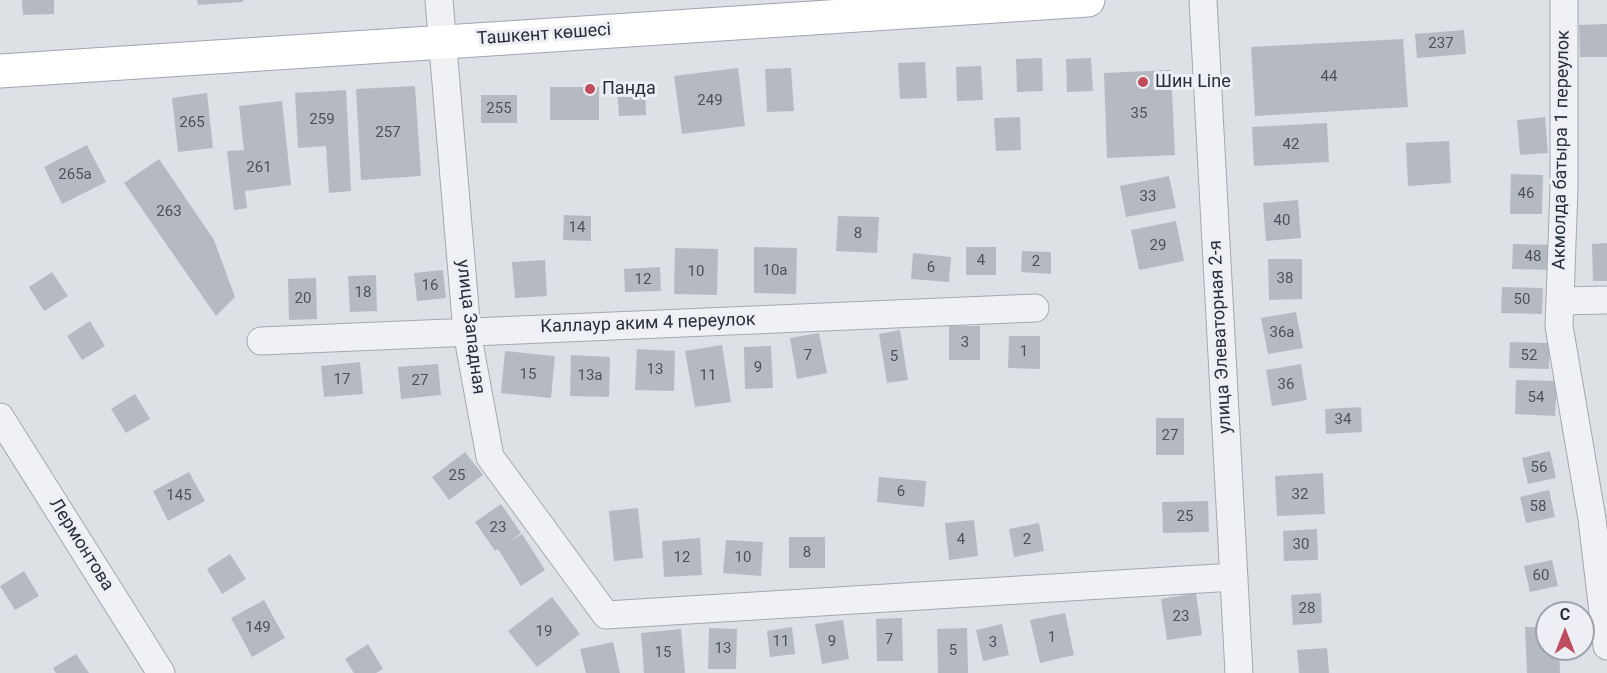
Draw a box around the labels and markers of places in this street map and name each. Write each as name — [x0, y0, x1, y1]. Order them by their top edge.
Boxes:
place label: Шин Line — [1155, 71, 1231, 93]
marker: Шин Line — [1136, 75, 1150, 89]
place label: Панда — [602, 78, 656, 100]
marker: Панда — [583, 82, 597, 96]

